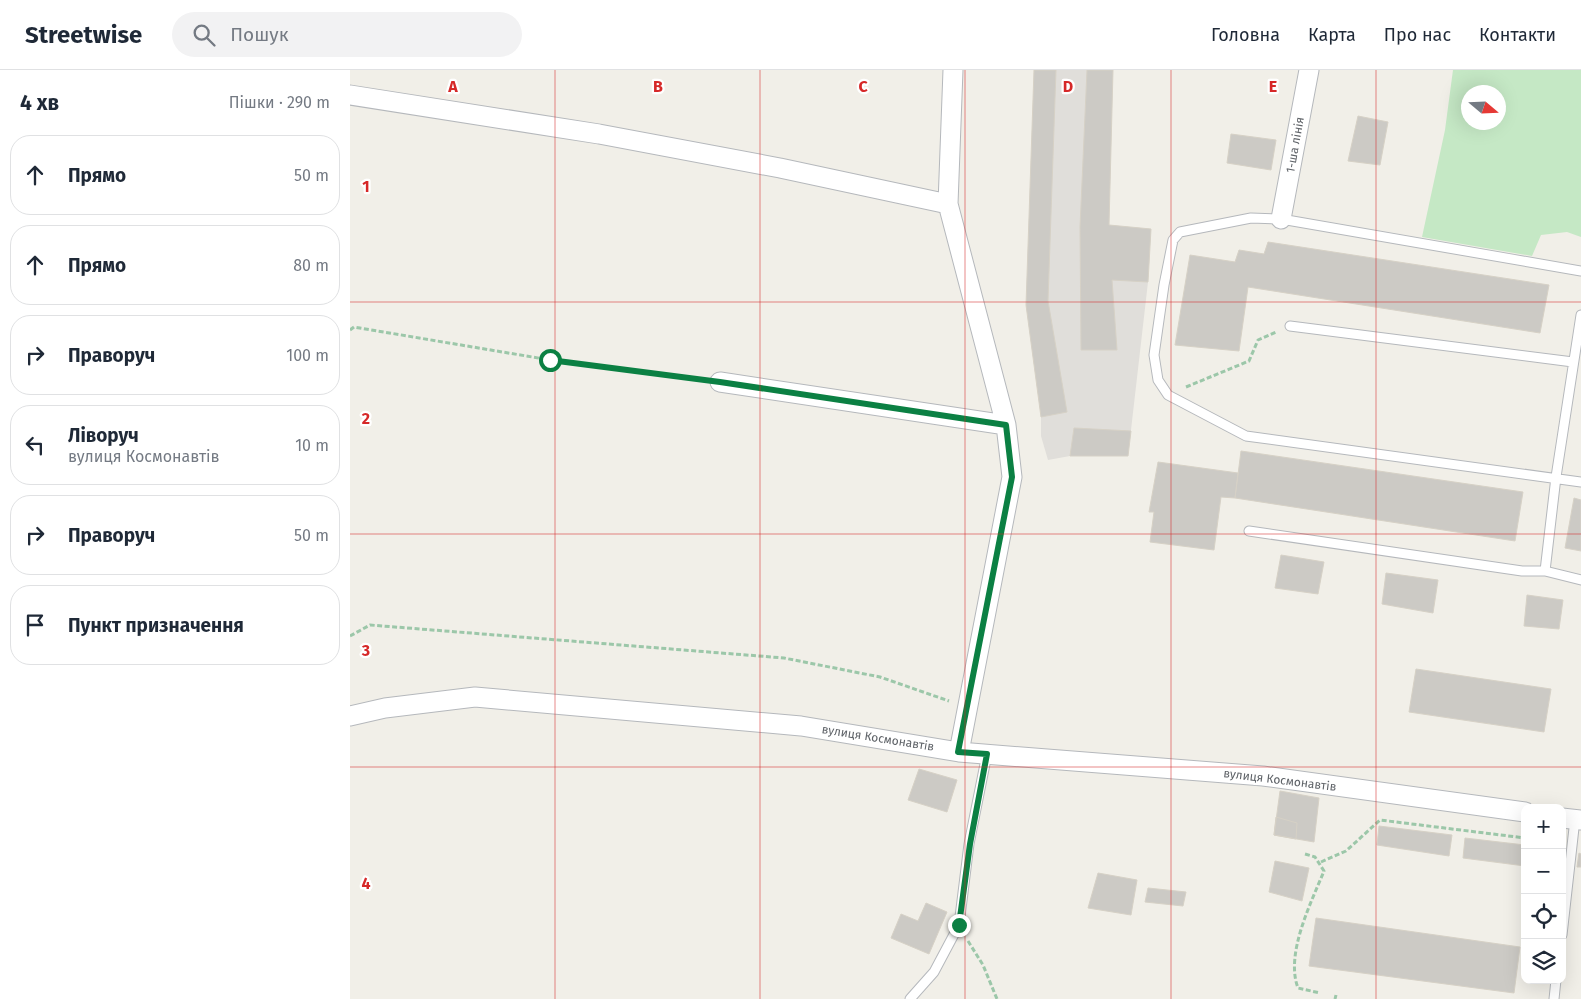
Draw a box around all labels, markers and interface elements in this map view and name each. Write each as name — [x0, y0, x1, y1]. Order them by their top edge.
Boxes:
search box — [172, 12, 522, 57]
text: Streetwise — [25, 21, 142, 49]
icon: search — [190, 21, 218, 49]
text: Пошук — [230, 23, 289, 46]
text: Головна — [1211, 24, 1280, 46]
text: Карта — [1308, 24, 1356, 46]
text: Про нас — [1384, 24, 1451, 46]
text: Контакти — [1479, 24, 1556, 46]
text: A — [447, 77, 458, 96]
text: B — [653, 77, 663, 96]
text: C — [858, 77, 868, 96]
text: D — [1063, 77, 1073, 96]
text: E — [1269, 77, 1277, 96]
north arrow — [1461, 85, 1506, 130]
text: 4 хв — [20, 90, 59, 116]
text: Пішки · 290 m — [229, 93, 330, 112]
street label: 1-ша лінія — [1283, 116, 1307, 174]
icon: ahead — [21, 161, 49, 189]
text: Прямо — [68, 164, 126, 187]
text: 50 m — [294, 166, 329, 185]
text: 1 — [362, 177, 370, 196]
icon: ahead — [21, 251, 49, 279]
text: Прямо — [68, 254, 126, 277]
text: 80 m — [293, 256, 329, 275]
icon: right — [21, 341, 49, 369]
text: Праворуч — [68, 344, 155, 367]
text: 100 m — [286, 346, 329, 365]
route start — [539, 349, 562, 372]
text: 2 — [362, 409, 370, 428]
text: Ліворуч — [68, 424, 139, 447]
icon: left — [21, 431, 49, 459]
text: 10 m — [295, 436, 329, 455]
text: вулиця Космонавтів — [68, 447, 220, 466]
icon: right — [21, 521, 49, 549]
text: Праворуч — [68, 524, 155, 547]
text: 50 m — [294, 526, 329, 545]
icon: arrive — [21, 611, 49, 639]
text: Пункт призначення — [68, 614, 244, 637]
text: 3 — [361, 641, 370, 660]
street label: вулиця Космонавтів — [821, 722, 935, 754]
street label: вулиця Космонавтів — [1223, 766, 1338, 794]
map controls — [1521, 804, 1566, 984]
button: + — [1521, 804, 1566, 849]
button: − — [1521, 849, 1566, 894]
text: 4 — [361, 874, 371, 893]
button: locate — [1521, 894, 1566, 939]
route end — [948, 914, 971, 937]
button: layers — [1521, 939, 1566, 984]

